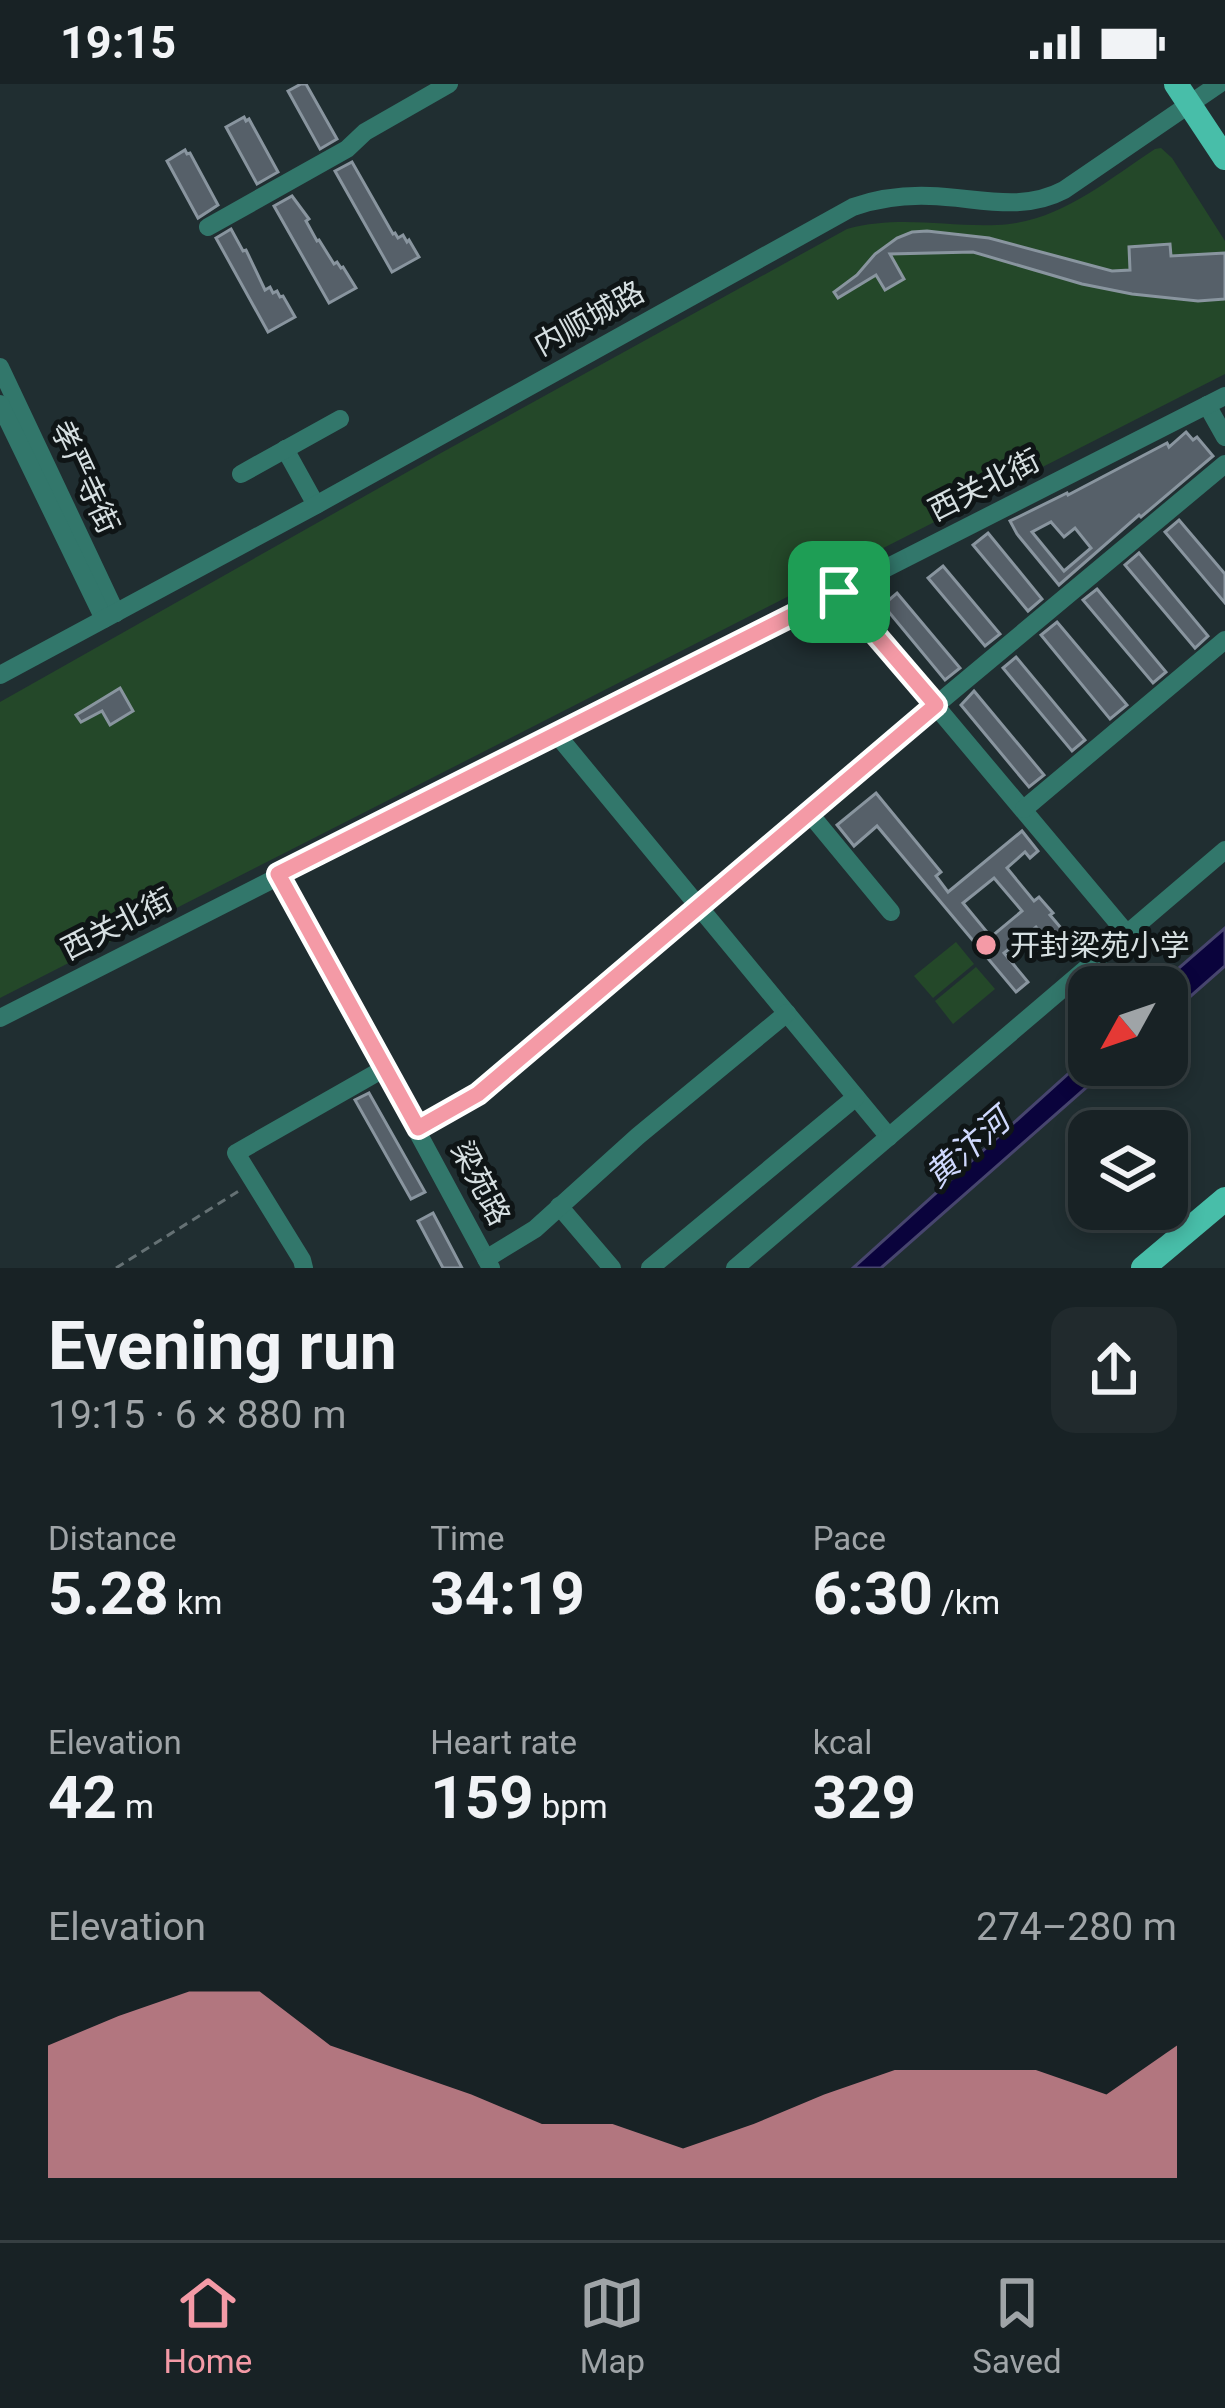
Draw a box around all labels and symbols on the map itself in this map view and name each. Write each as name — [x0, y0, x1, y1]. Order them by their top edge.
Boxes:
street label: 内顺城路 — [528, 274, 650, 362]
street label: 孝严寺街 — [44, 415, 126, 539]
street label: 西关北街 — [923, 442, 1045, 528]
pin — [788, 541, 890, 643]
street label: 西关北街 — [56, 881, 178, 967]
place label: 开封梁苑小学 — [1010, 928, 1190, 963]
marker: 开封梁苑小学 — [973, 932, 999, 958]
north arrow — [1068, 966, 1188, 1086]
water label: 黄汴河 — [917, 1097, 1022, 1195]
street label: 梁苑路 — [444, 1135, 518, 1231]

